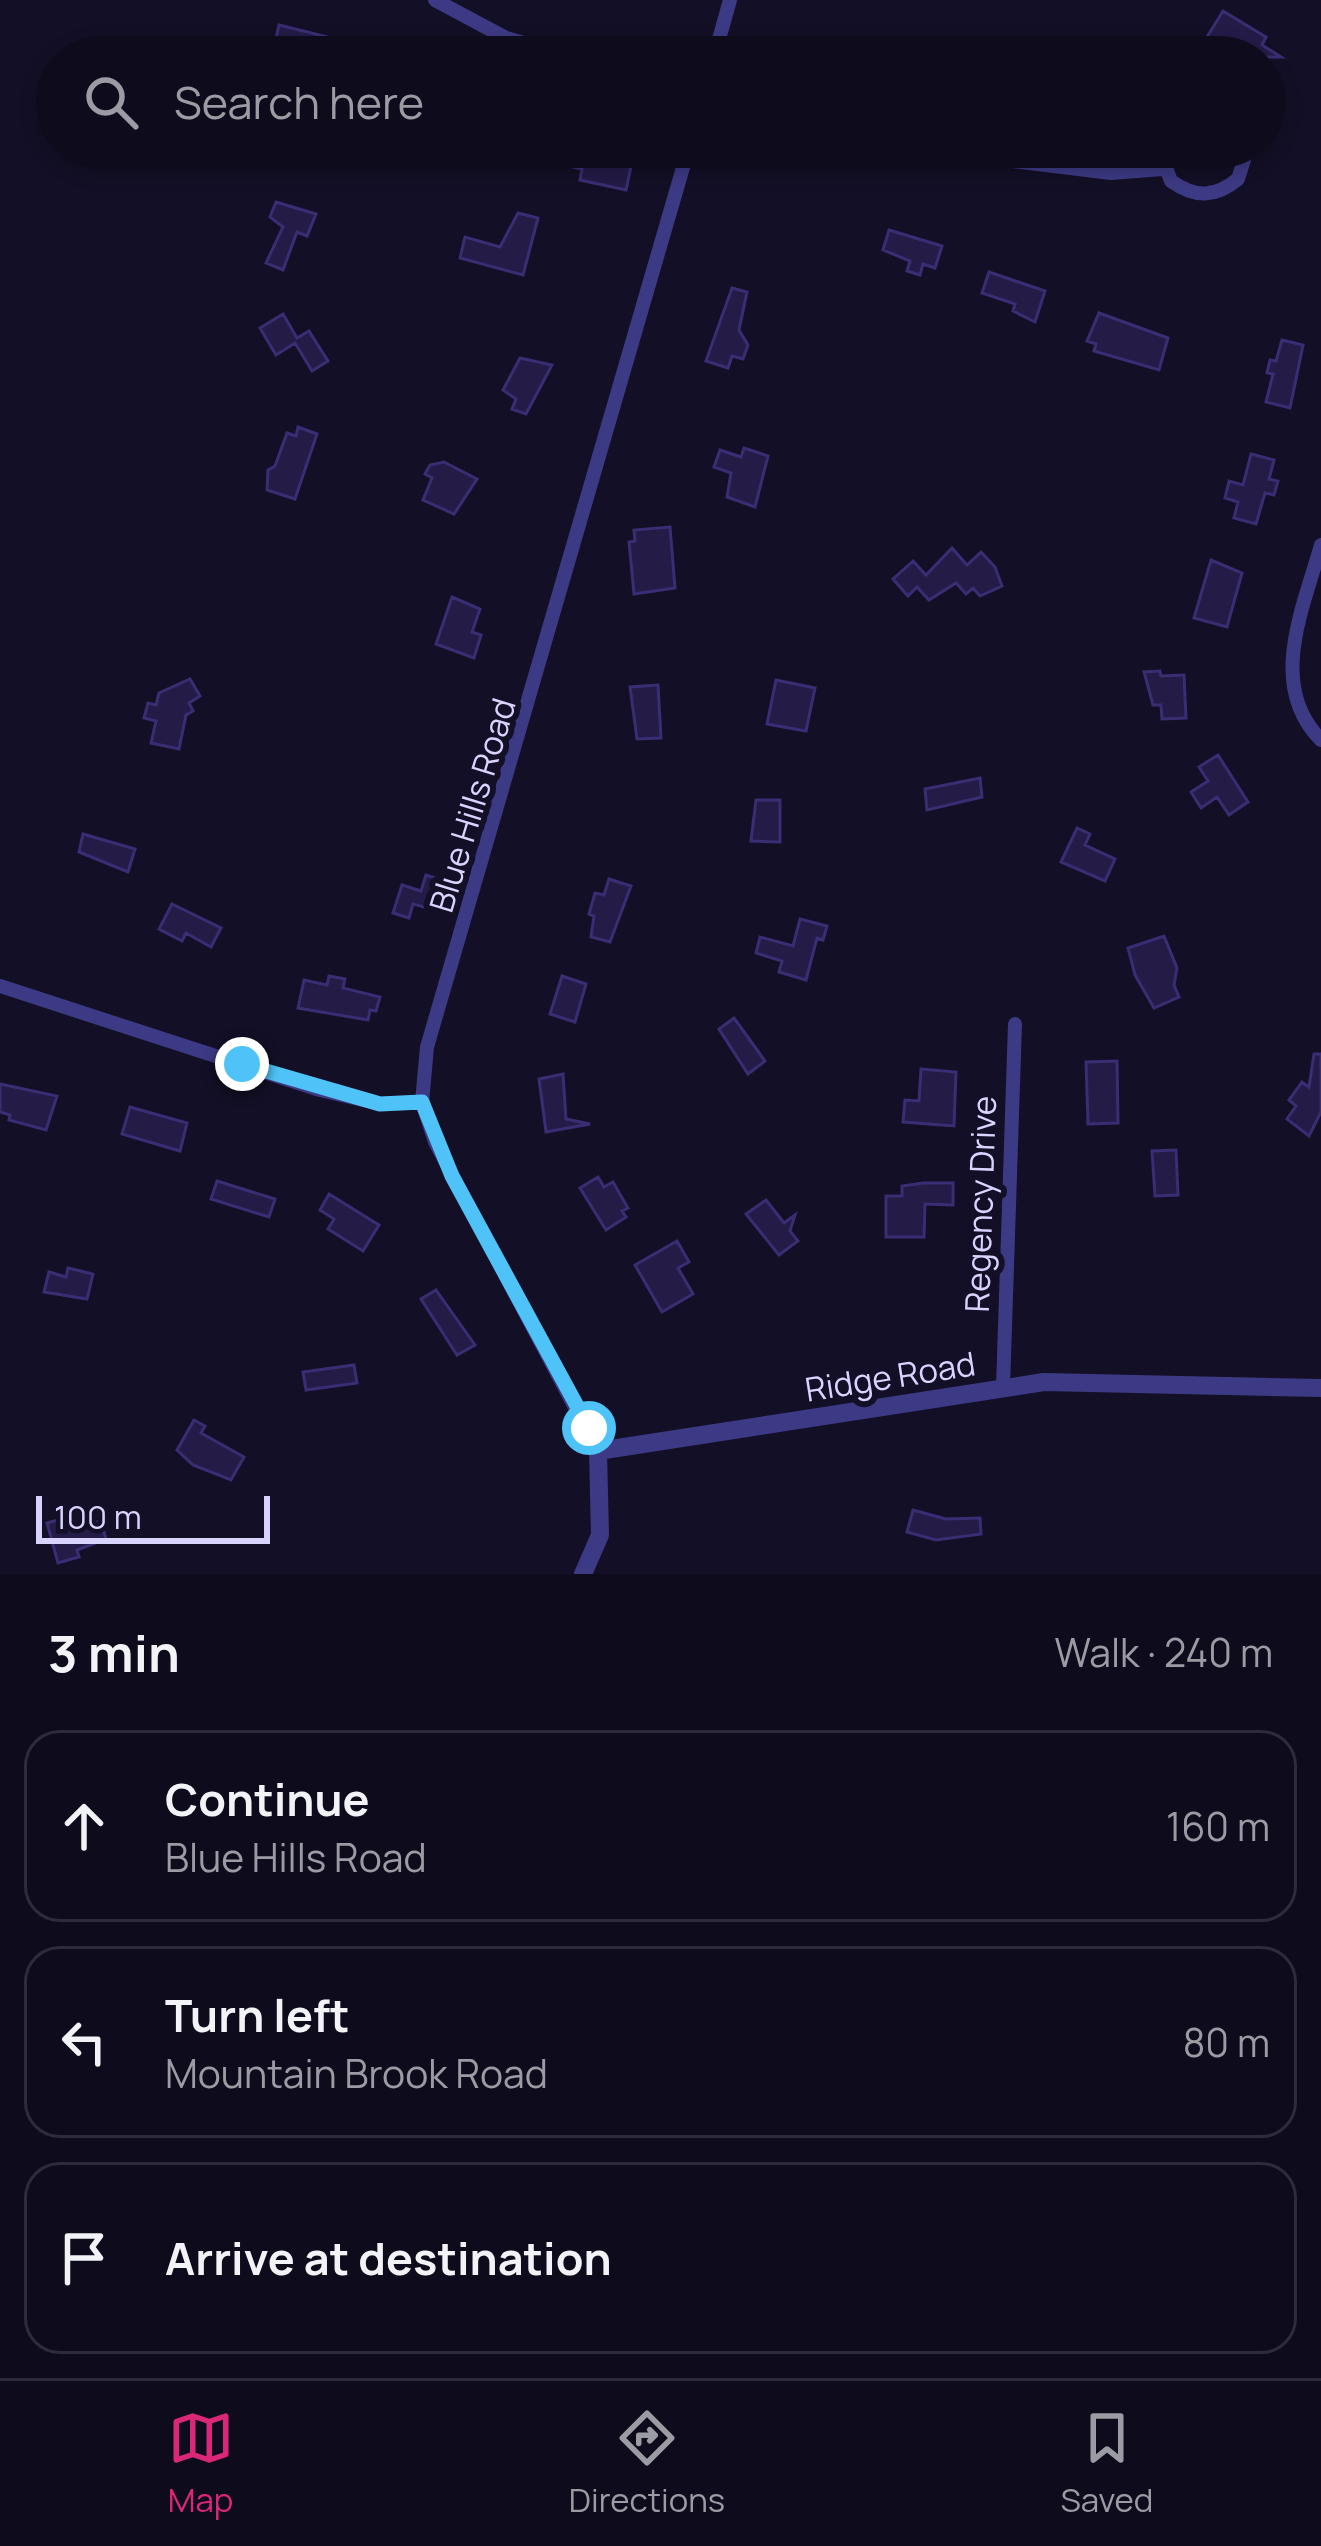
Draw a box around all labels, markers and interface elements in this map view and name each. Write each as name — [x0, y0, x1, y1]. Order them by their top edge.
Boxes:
search box — [36, 36, 1285, 168]
icon: search — [78, 69, 144, 135]
text: Search here — [174, 71, 424, 133]
street label: Blue Hills Road — [418, 693, 526, 917]
route end — [215, 1037, 269, 1091]
street label: Regency Drive — [954, 1095, 1006, 1313]
street label: Ridge Road — [802, 1340, 978, 1412]
route start — [562, 1401, 616, 1455]
scale bar — [36, 1490, 270, 1543]
text: 100 m — [54, 1494, 142, 1539]
text: 3 min — [48, 1618, 180, 1687]
text: Walk · 240 m — [1055, 1625, 1273, 1679]
text: Continue — [165, 1768, 370, 1830]
icon: ahead — [51, 1793, 117, 1859]
text: 160 m — [1166, 1799, 1270, 1853]
text: Blue Hills Road — [165, 1830, 427, 1884]
text: Turn left — [165, 1984, 350, 2046]
icon: left — [51, 2009, 117, 2075]
text: 80 m — [1183, 2015, 1270, 2069]
text: Mountain Brook Road — [165, 2046, 548, 2100]
icon: arrive — [51, 2225, 117, 2291]
text: Arrive at destination — [165, 2227, 612, 2289]
tab: Map — [168, 2405, 234, 2522]
tab: Directions — [569, 2405, 725, 2522]
tab: Saved — [1060, 2405, 1153, 2522]

